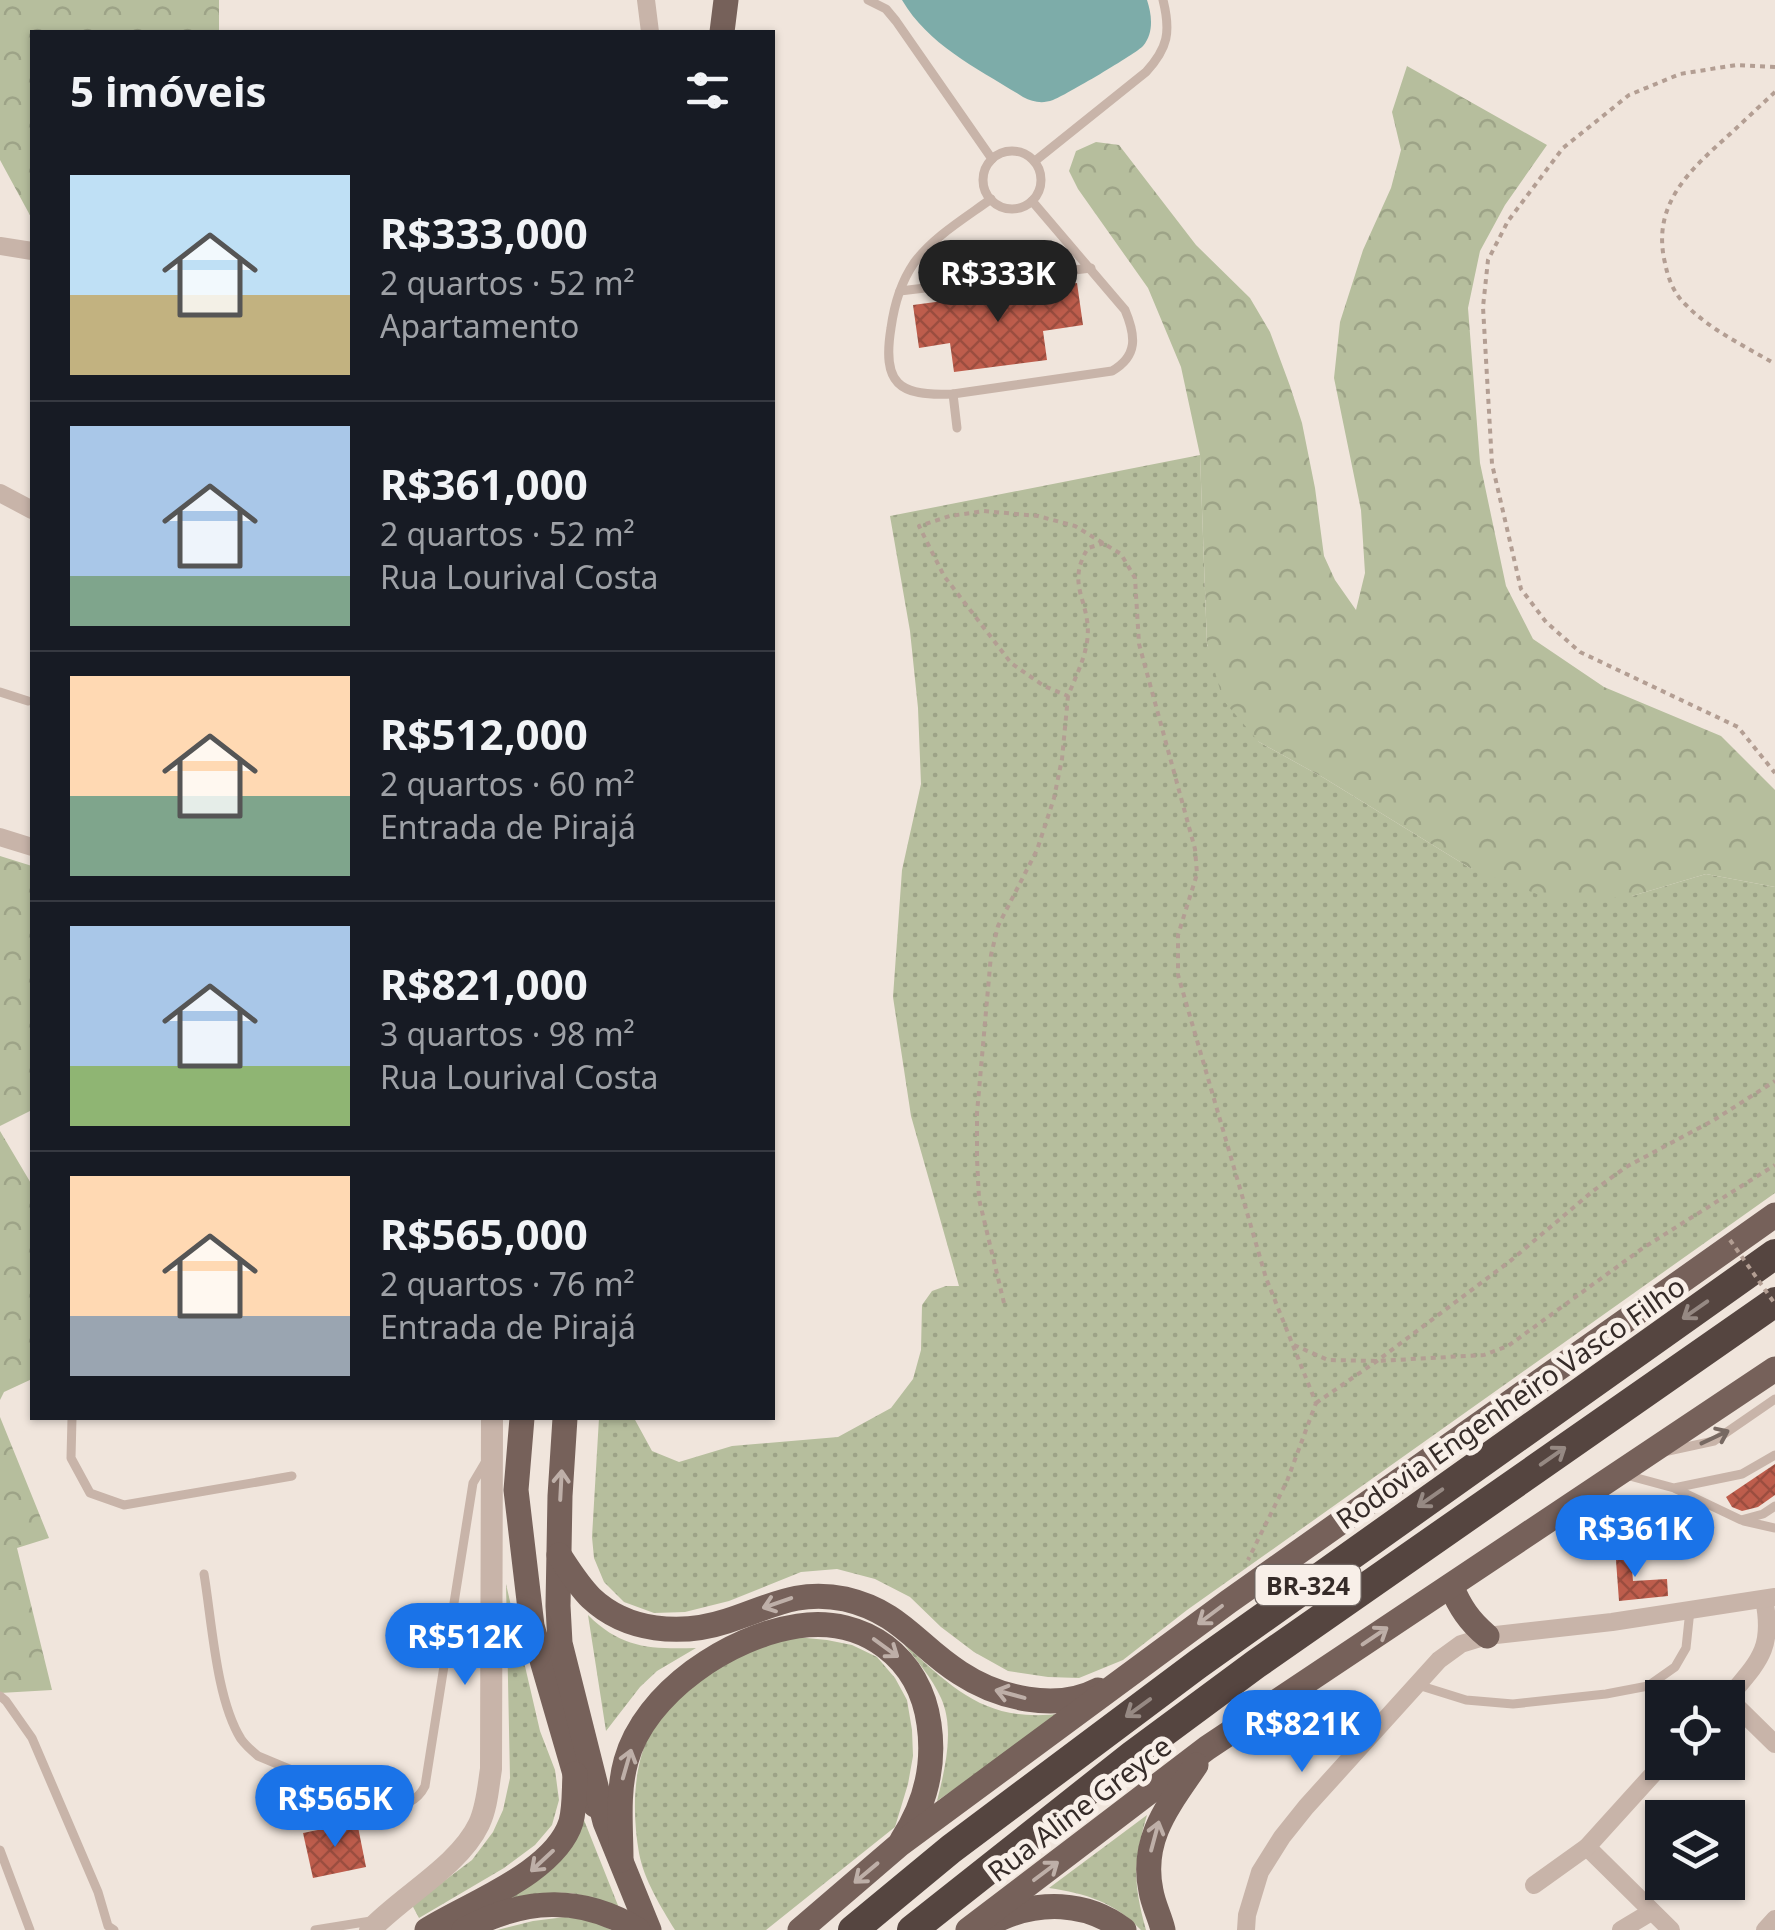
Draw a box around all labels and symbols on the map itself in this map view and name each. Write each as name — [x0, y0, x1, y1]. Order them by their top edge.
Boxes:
pin: R$333K — [917, 240, 1079, 325]
street label: Rodovia Engenheiro Vasco Filho — [1328, 1267, 1692, 1537]
one-way arrow — [1682, 1299, 1709, 1320]
one-way arrow — [1699, 1427, 1729, 1445]
one-way arrow — [1539, 1446, 1566, 1467]
one-way arrow — [552, 1470, 571, 1502]
one-way arrow — [1417, 1487, 1444, 1508]
pin: R$361K — [1554, 1495, 1716, 1580]
road number: BR-324 — [1256, 1565, 1360, 1605]
one-way arrow — [762, 1595, 793, 1613]
pin: R$512K — [384, 1603, 546, 1688]
one-way arrow — [1197, 1605, 1224, 1626]
one-way arrow — [1361, 1626, 1389, 1647]
one-way arrow — [872, 1637, 899, 1658]
one-way arrow — [995, 1683, 1026, 1702]
pin: R$821K — [1221, 1690, 1383, 1775]
one-way arrow — [1125, 1698, 1152, 1719]
street label: Rua Aline Greyce — [979, 1726, 1179, 1890]
one-way arrow — [619, 1748, 637, 1780]
pin: R$565K — [254, 1765, 416, 1850]
one-way arrow — [1147, 1820, 1166, 1852]
one-way arrow — [530, 1849, 554, 1873]
one-way arrow — [1032, 1861, 1059, 1882]
one-way arrow — [854, 1862, 879, 1885]

